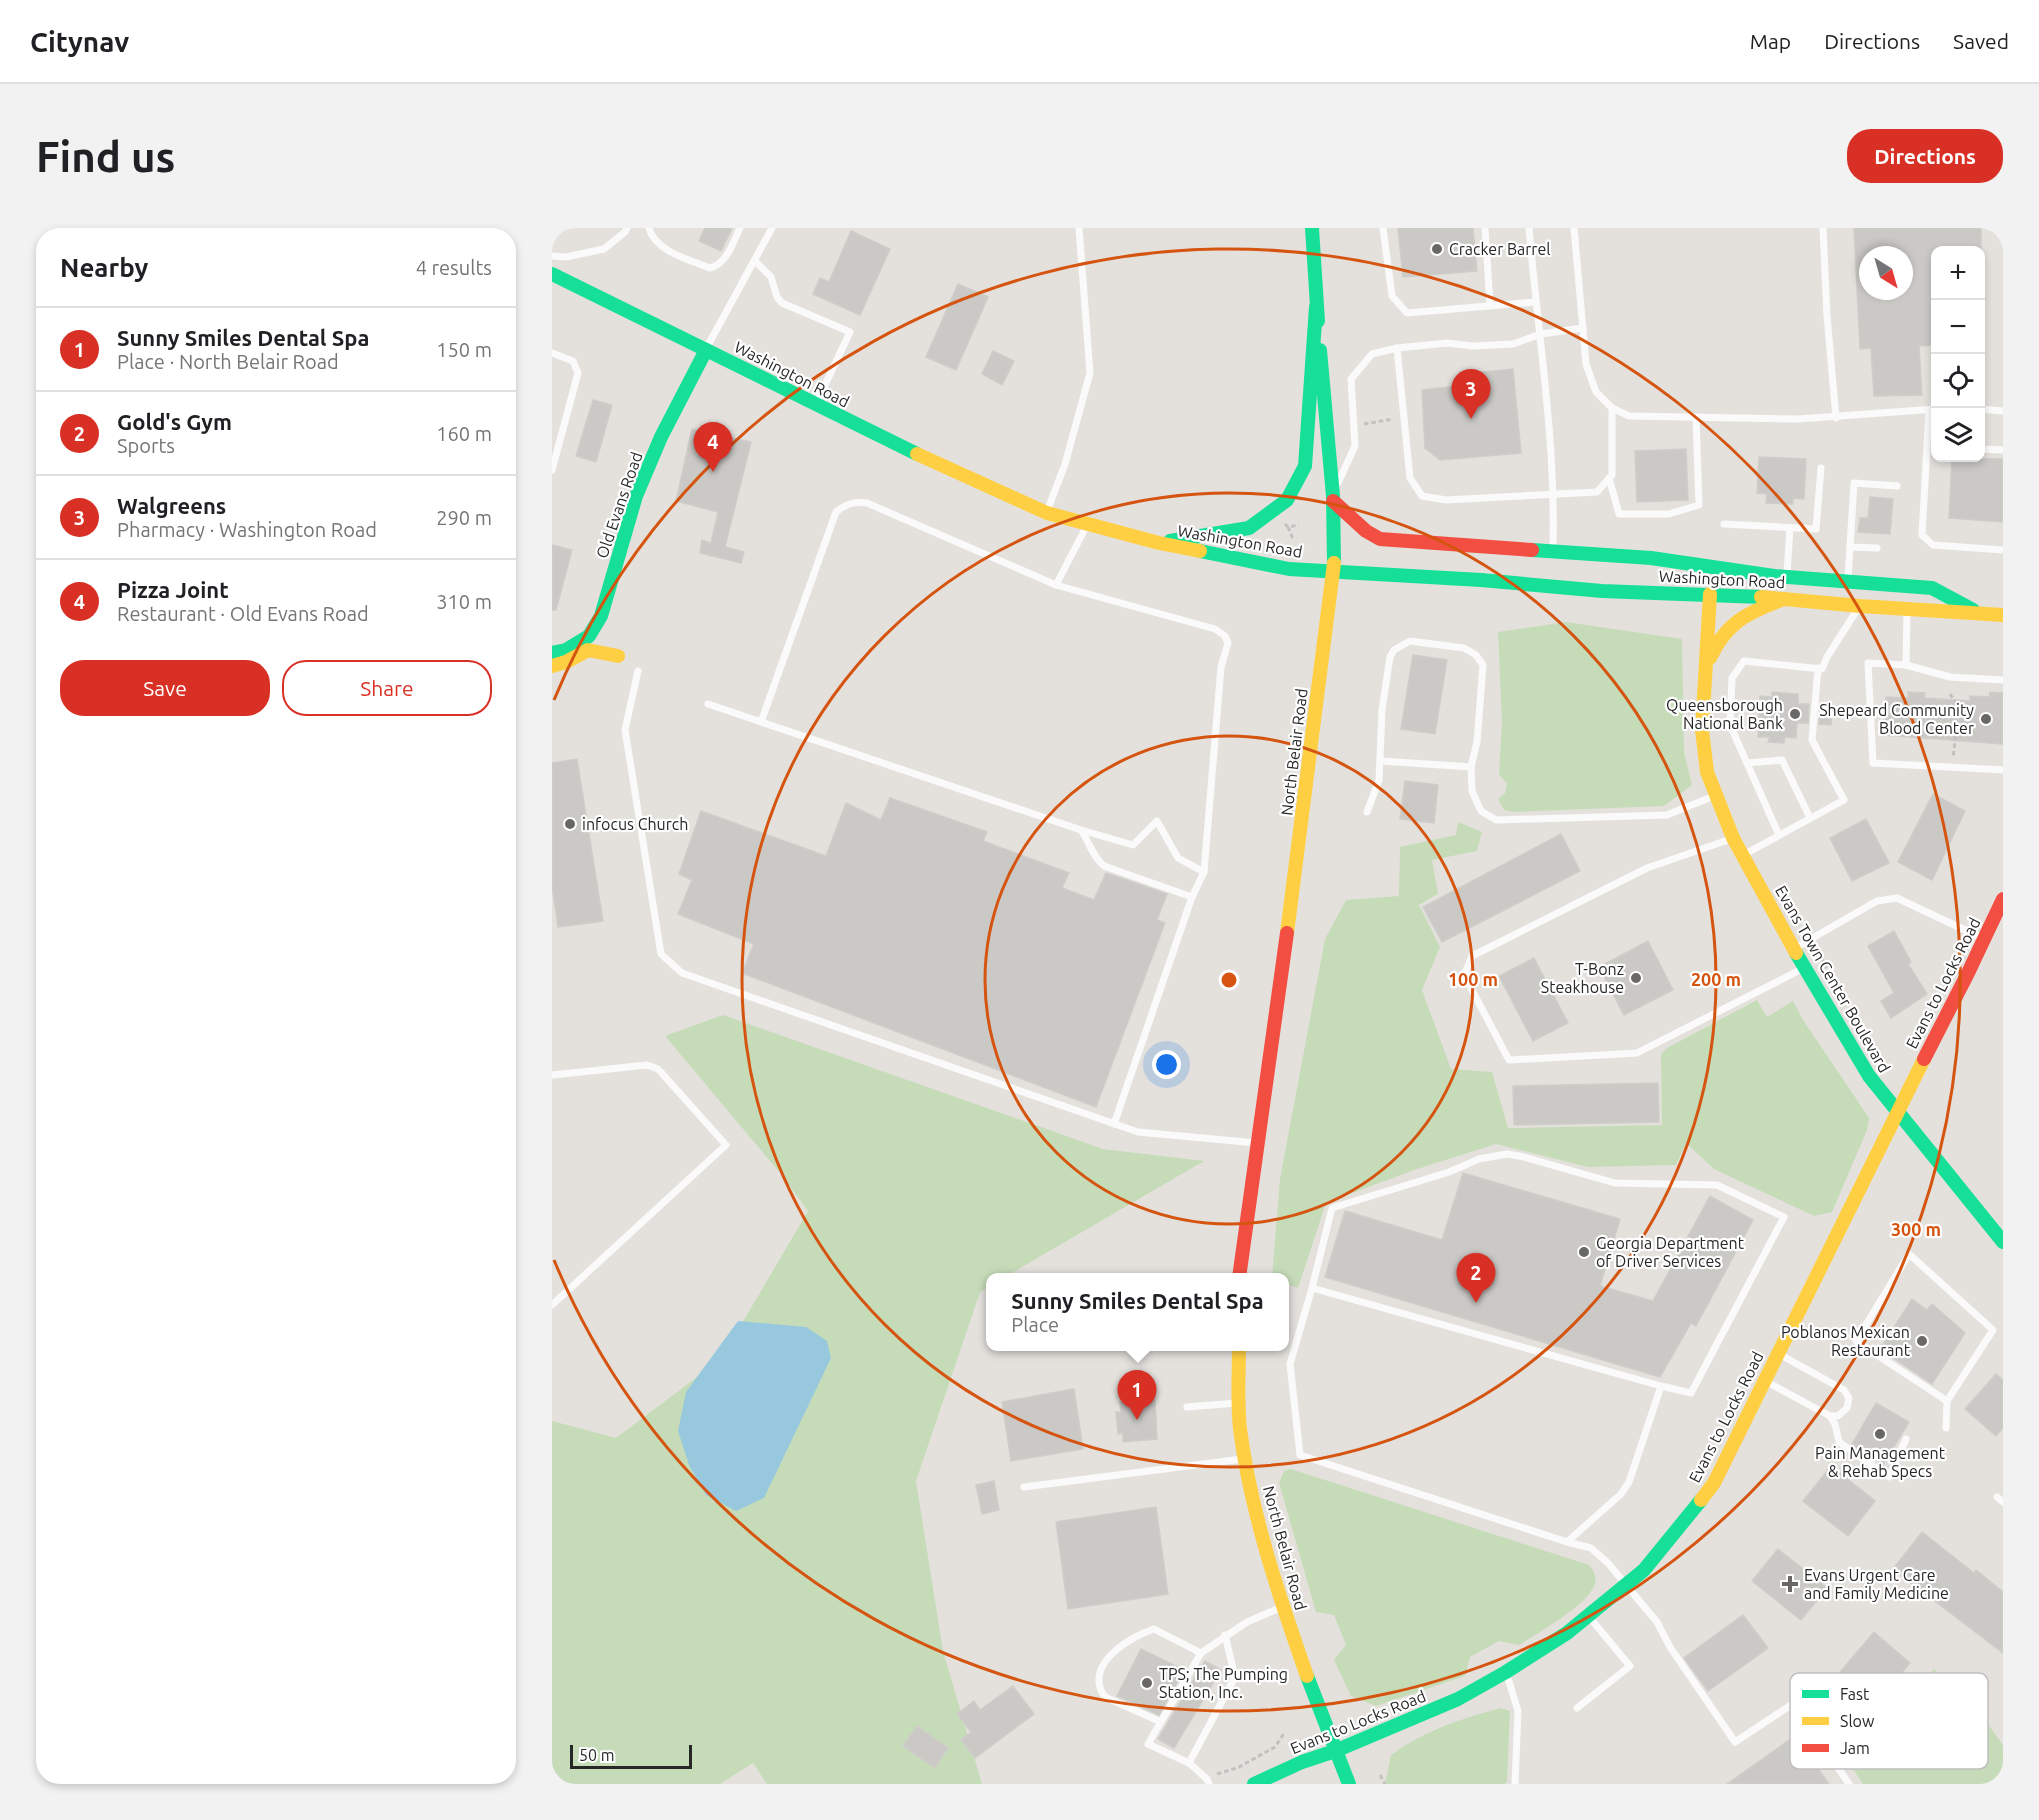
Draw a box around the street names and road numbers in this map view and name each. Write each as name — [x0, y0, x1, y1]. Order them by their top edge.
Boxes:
street label: Washington Road — [732, 337, 852, 411]
street label: Old Evans Road — [592, 450, 646, 560]
street label: Washington Road — [1176, 521, 1304, 561]
street label: Washington Road — [1658, 567, 1786, 591]
street label: North Belair Road — [1277, 687, 1311, 817]
street label: Evans Town Center Boulevard — [1772, 882, 1894, 1076]
street label: Evans to Locks Road — [1902, 915, 1984, 1051]
street label: Evans to Locks Road — [1685, 1349, 1767, 1485]
street label: North Belair Road — [1260, 1484, 1310, 1612]
street label: Evans to Locks Road — [1288, 1687, 1428, 1757]

